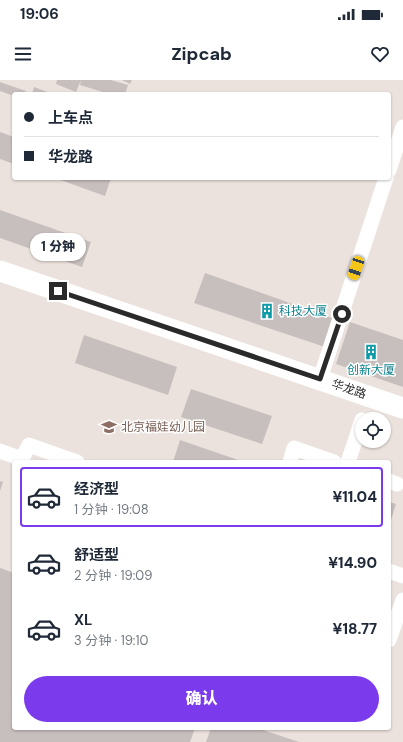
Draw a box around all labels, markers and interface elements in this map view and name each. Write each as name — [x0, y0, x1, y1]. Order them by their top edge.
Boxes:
text: 19:06 — [20, 4, 59, 24]
text: Zipcab — [171, 42, 232, 66]
icon: menu — [12, 43, 34, 65]
icon: heart — [369, 43, 391, 65]
text: 上车点 — [48, 108, 93, 128]
text: 华龙路 — [48, 147, 93, 167]
callout: 1 分钟 — [30, 233, 86, 261]
text: 1 分钟 — [41, 238, 75, 255]
car — [347, 255, 365, 281]
route end — [49, 282, 67, 300]
building icon: 科技大厦 — [258, 302, 276, 320]
place label: 科技大厦 — [279, 303, 327, 319]
route start — [333, 305, 351, 323]
building icon: 创新大厦 — [362, 343, 380, 361]
place label: 创新大厦 — [347, 362, 395, 378]
street label: 华龙路 — [329, 376, 369, 402]
map controls — [355, 412, 391, 448]
button: locate — [355, 412, 391, 448]
school or university icon: 北京福娃幼儿园 — [100, 418, 118, 436]
place label: 北京福娃幼儿园 — [121, 419, 205, 435]
icon: car — [26, 479, 62, 515]
text: 经济型 — [74, 479, 119, 499]
text: ¥11.04 — [332, 487, 377, 507]
text: 1 分钟 · 19:08 — [74, 501, 149, 518]
icon: car — [26, 545, 62, 581]
text: 舒适型 — [74, 545, 119, 565]
text: ¥14.90 — [328, 553, 377, 573]
text: 2 分钟 · 19:09 — [74, 567, 152, 584]
text: XL — [74, 610, 92, 630]
icon: car — [26, 611, 62, 647]
text: ¥18.77 — [333, 619, 377, 639]
text: 3 分钟 · 19:10 — [74, 632, 148, 649]
button: 确认 — [24, 676, 379, 722]

